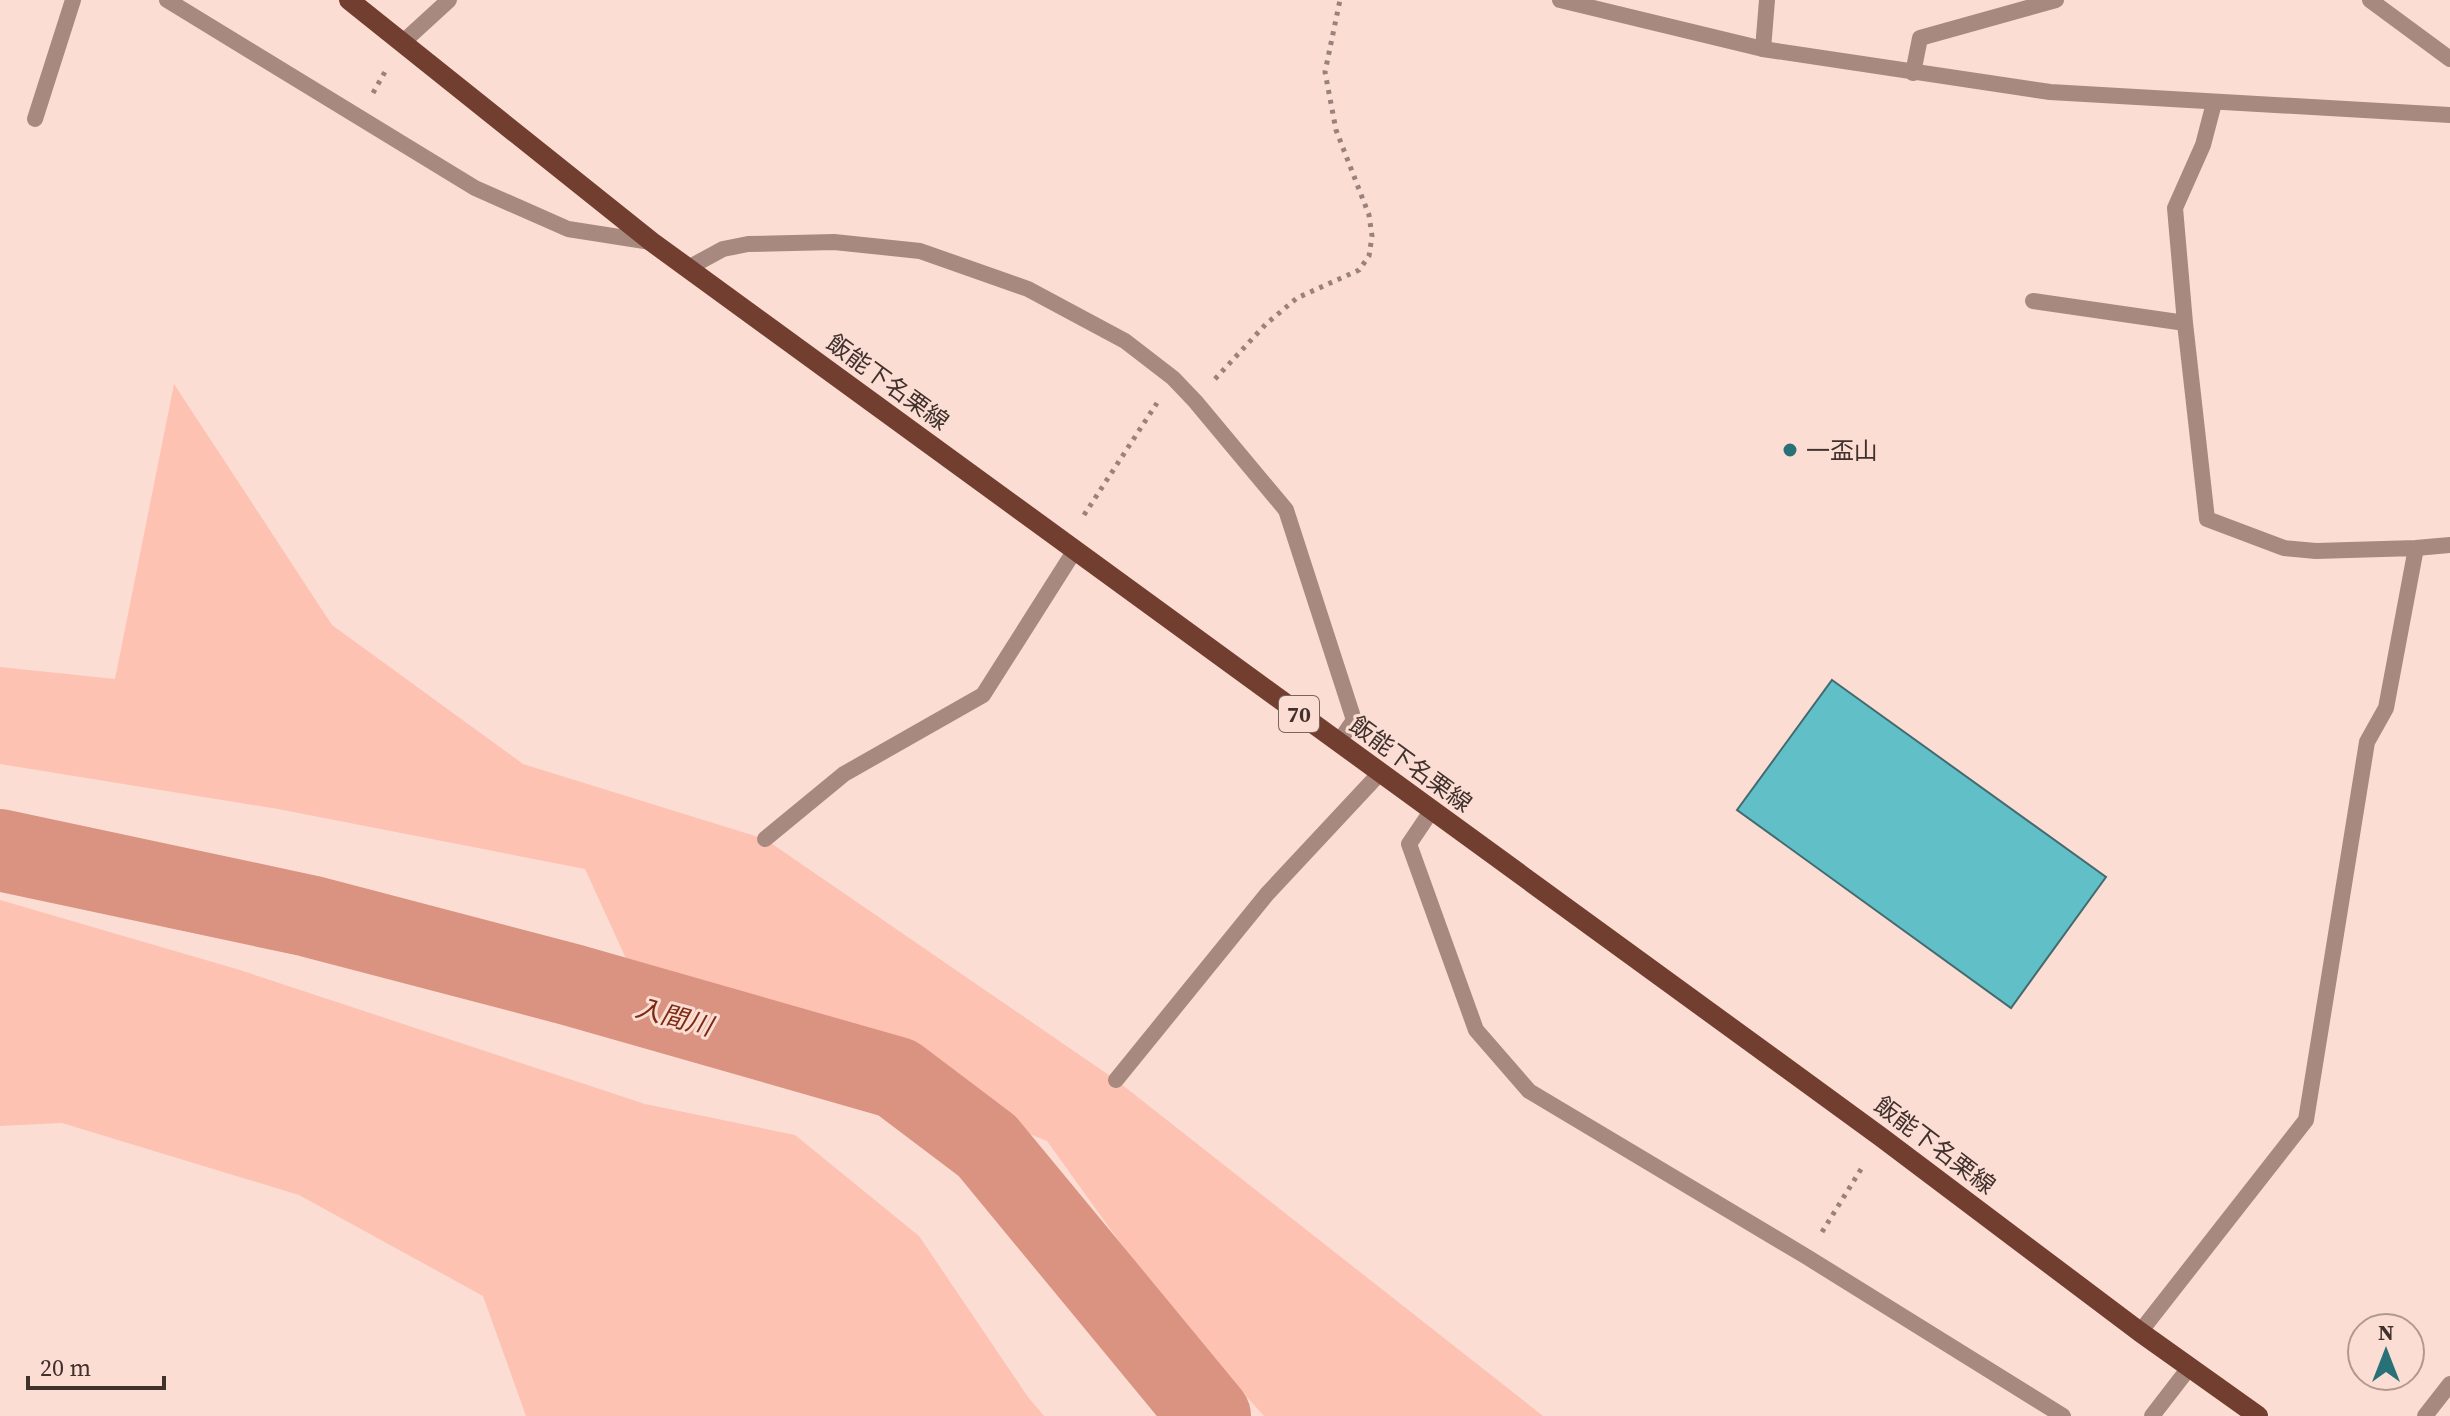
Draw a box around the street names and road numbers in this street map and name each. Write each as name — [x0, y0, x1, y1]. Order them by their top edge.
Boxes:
street label: 飯能下名栗線 — [820, 326, 956, 438]
road number: 70 — [1279, 696, 1319, 732]
street label: 飯能下名栗線 — [1343, 708, 1479, 820]
street label: 飯能下名栗線 — [1868, 1088, 2002, 1202]

